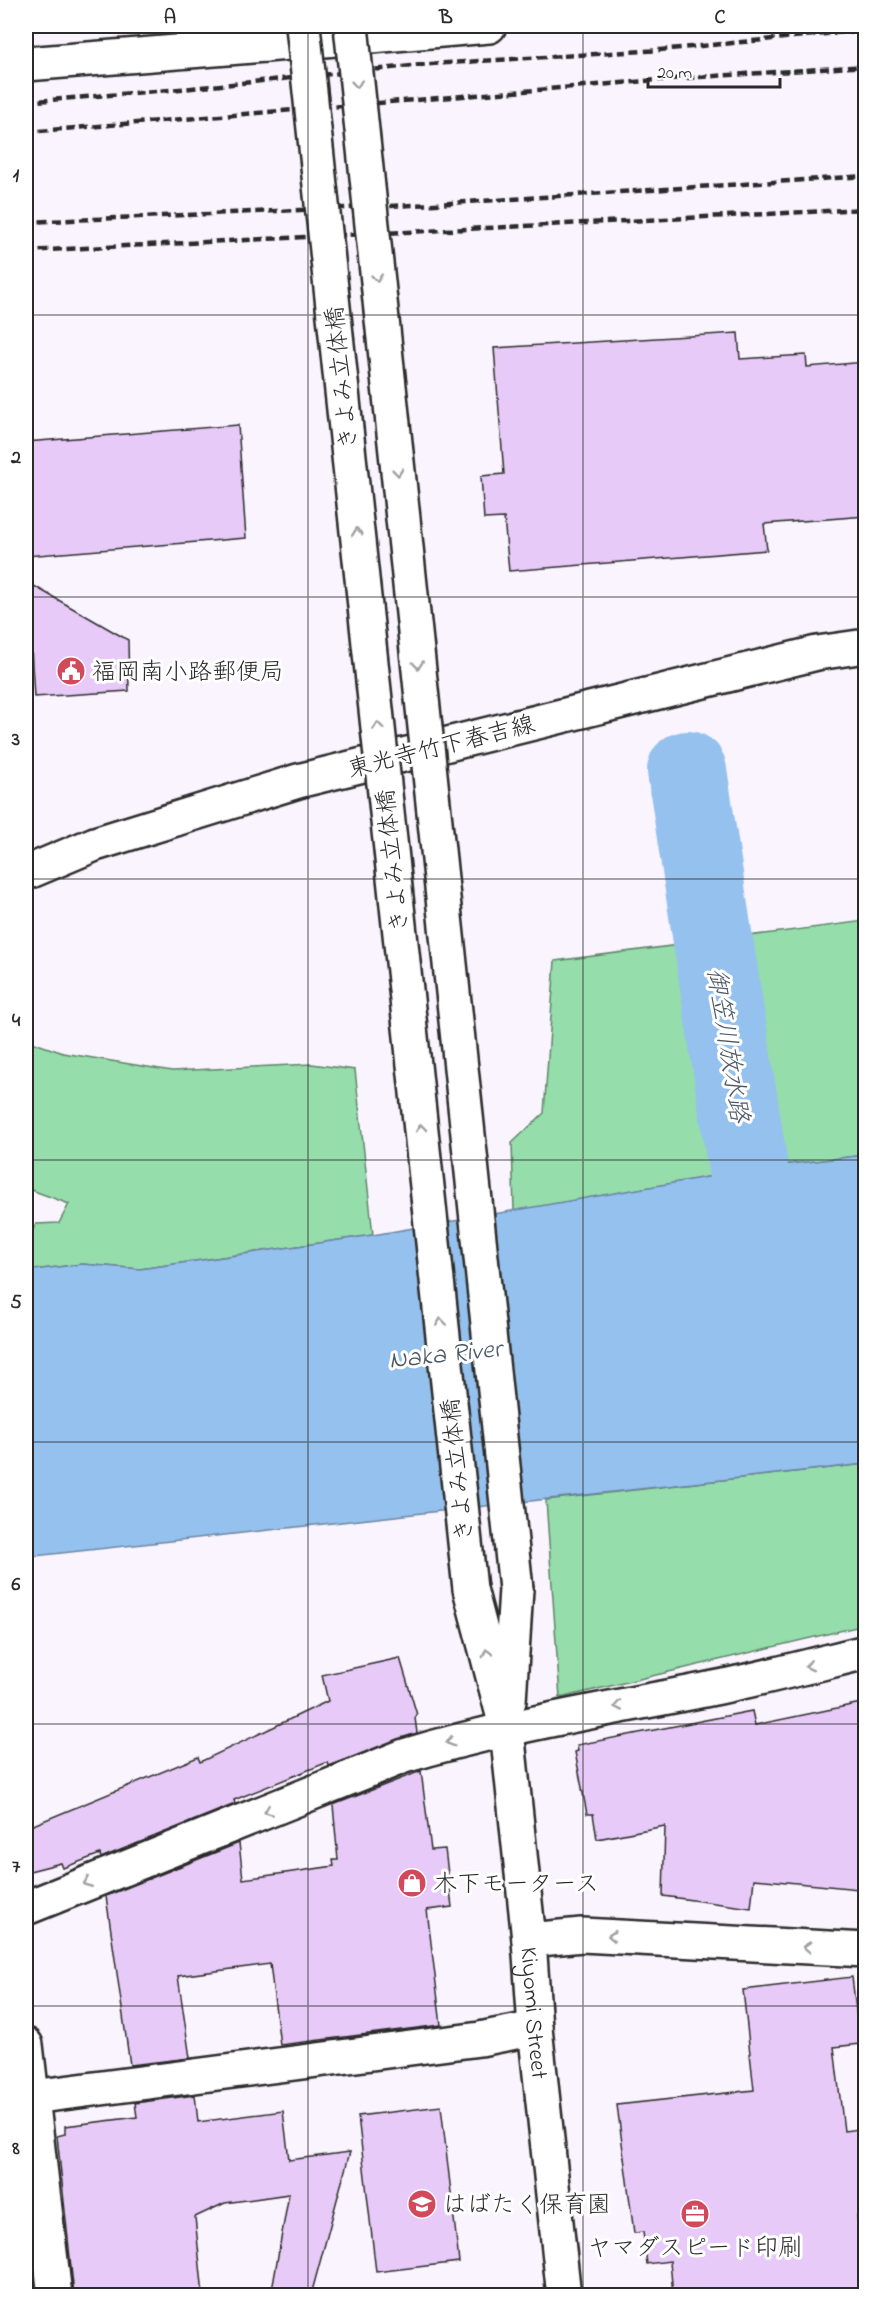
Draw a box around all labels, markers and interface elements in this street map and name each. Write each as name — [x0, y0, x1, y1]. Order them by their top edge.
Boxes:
text: A — [164, 4, 176, 33]
text: B — [438, 4, 453, 33]
text: C — [715, 4, 726, 33]
scale bar — [648, 51, 780, 89]
text: 20 m — [657, 61, 692, 87]
one-way arrow — [350, 79, 363, 88]
text: 1 — [13, 162, 20, 191]
one-way arrow — [370, 273, 383, 282]
street label: きよみ立体橋 — [319, 304, 368, 451]
text: 2 — [10, 444, 21, 473]
one-way arrow — [391, 467, 404, 476]
one-way arrow — [351, 527, 364, 536]
public building icon: 福岡南小路郵便局 — [55, 655, 87, 687]
place label: 福岡南小路郵便局 — [92, 656, 284, 691]
one-way arrow — [411, 661, 424, 670]
street label: 東光寺竹下春吉線 — [344, 708, 539, 789]
one-way arrow — [372, 721, 385, 730]
text: 3 — [11, 726, 20, 755]
street label: きよみ立体橋 — [370, 787, 419, 934]
water label: 御笠川放水路 — [695, 965, 757, 1127]
text: 4 — [12, 1007, 21, 1036]
one-way arrow — [415, 1124, 427, 1133]
text: 5 — [10, 1289, 22, 1318]
one-way arrow — [435, 1318, 448, 1327]
water label: Naka River — [387, 1331, 506, 1381]
street label: きよみ立体橋 — [435, 1396, 484, 1543]
text: 6 — [12, 1571, 21, 1600]
one-way arrow — [482, 1648, 494, 1659]
one-way arrow — [804, 1658, 814, 1671]
one-way arrow — [613, 1699, 623, 1712]
one-way arrow — [445, 1735, 456, 1747]
one-way arrow — [263, 1804, 274, 1816]
text: 7 — [12, 1853, 21, 1882]
shop icon: 木下モータース — [396, 1867, 428, 1899]
place label: 木下モータース — [433, 1868, 599, 1903]
one-way arrow — [82, 1876, 93, 1889]
one-way arrow — [608, 1930, 617, 1943]
one-way arrow — [803, 1940, 812, 1953]
street label: Kiyomi Street — [510, 1946, 555, 2081]
text: 8 — [11, 2135, 20, 2164]
school or university icon: はばたく保育園 — [406, 2188, 438, 2220]
place label: はばたく保育園 — [443, 2189, 611, 2224]
office icon: ヤマダスピード印刷 — [679, 2198, 711, 2230]
place label: ヤマダスピード印刷 — [588, 2232, 802, 2267]

